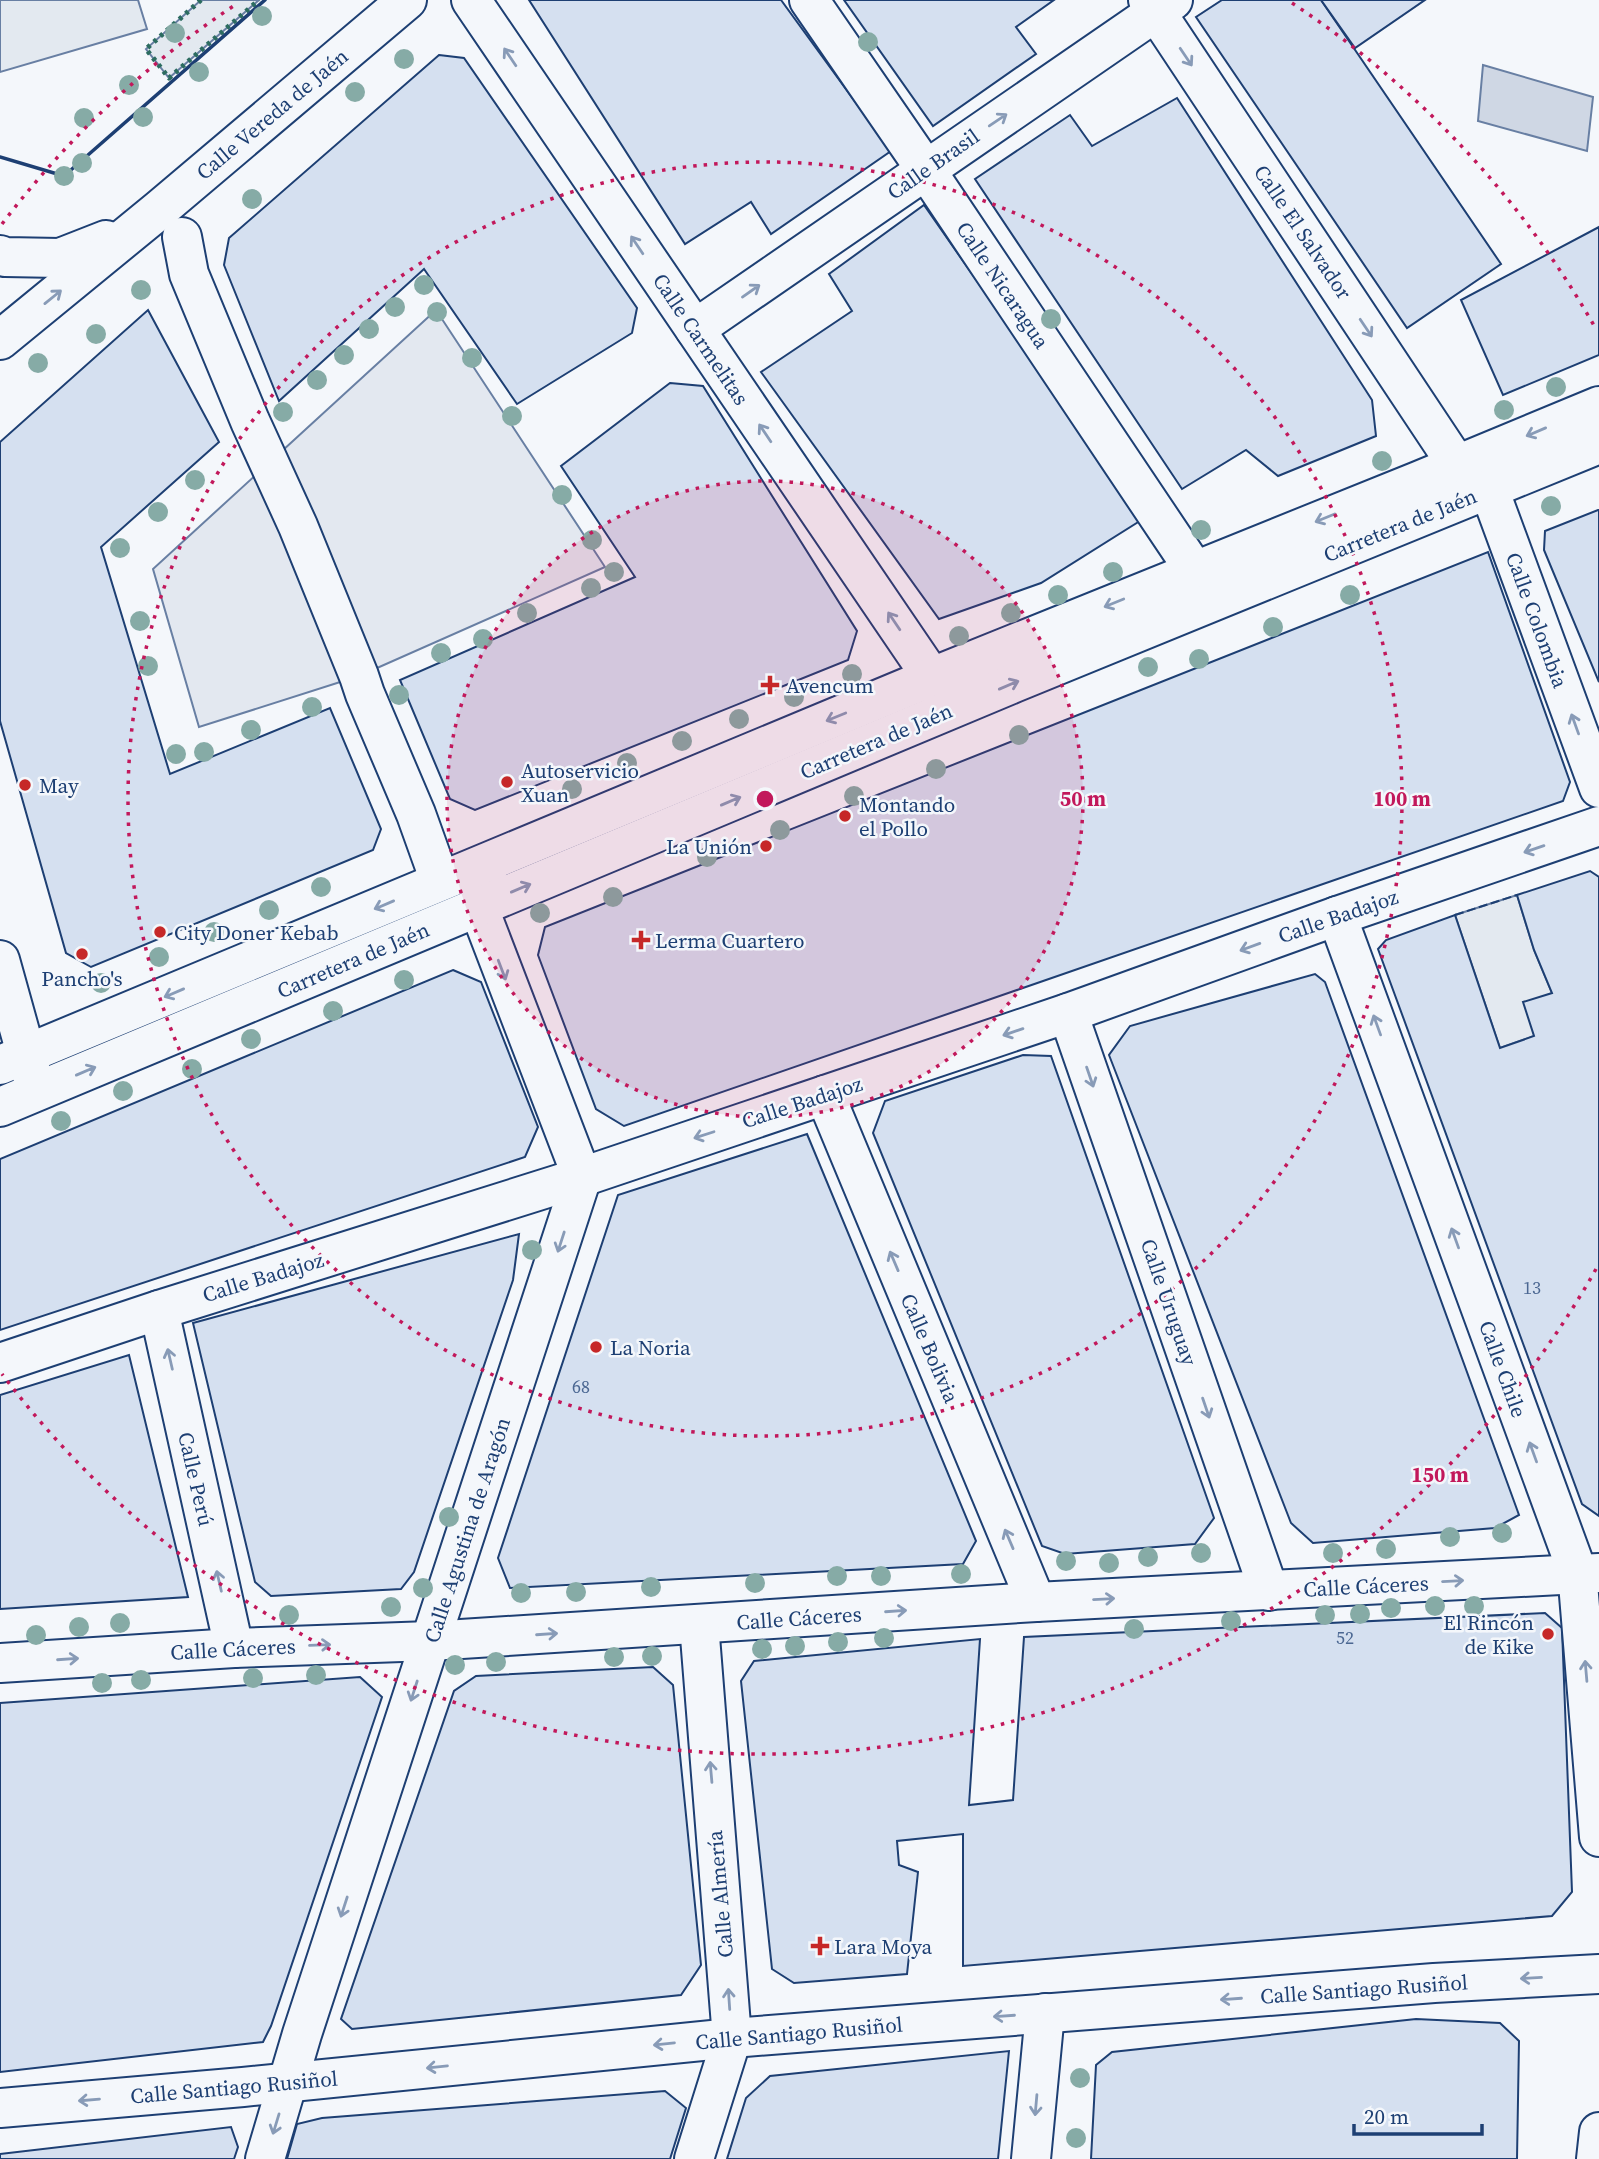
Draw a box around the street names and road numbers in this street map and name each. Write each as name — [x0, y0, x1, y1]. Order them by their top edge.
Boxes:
street label: Calle Vereda de Jaén — [190, 42, 354, 186]
street label: Calle Brasil — [881, 122, 985, 206]
street label: Calle El Salvador — [1247, 159, 1359, 305]
street label: Calle Nicaragua — [950, 216, 1056, 355]
street label: Calle Carmelitas — [646, 267, 756, 411]
street label: Carretera de Jaén — [1319, 481, 1481, 569]
street label: Calle Colombia — [1499, 548, 1575, 692]
street label: Carretera de Jaén — [795, 696, 957, 786]
street label: Calle Badajoz — [1274, 882, 1402, 950]
street label: Carretera de Jaén — [272, 915, 434, 1005]
street label: Calle Badajoz — [738, 1069, 866, 1135]
street label: Calle Uruguay — [1134, 1235, 1204, 1369]
street label: Calle Badajoz — [199, 1245, 328, 1309]
street label: Calle Bolivia — [894, 1289, 966, 1407]
street label: Calle Chile — [1472, 1317, 1534, 1421]
street label: Calle Agustina de Aragón — [417, 1413, 517, 1646]
street label: Calle Perú — [171, 1429, 221, 1529]
street label: Calle Cáceres — [1303, 1568, 1429, 1604]
street label: Calle Cáceres — [735, 1599, 863, 1637]
street label: Calle Cáceres — [170, 1631, 296, 1667]
street label: Calle Almería — [700, 1829, 740, 1959]
street label: Calle Santiago Rusiñol — [1259, 1967, 1469, 2011]
street label: Calle Santiago Rusiñol — [694, 2009, 904, 2057]
street label: Calle Santiago Rusiñol — [129, 2063, 339, 2111]

